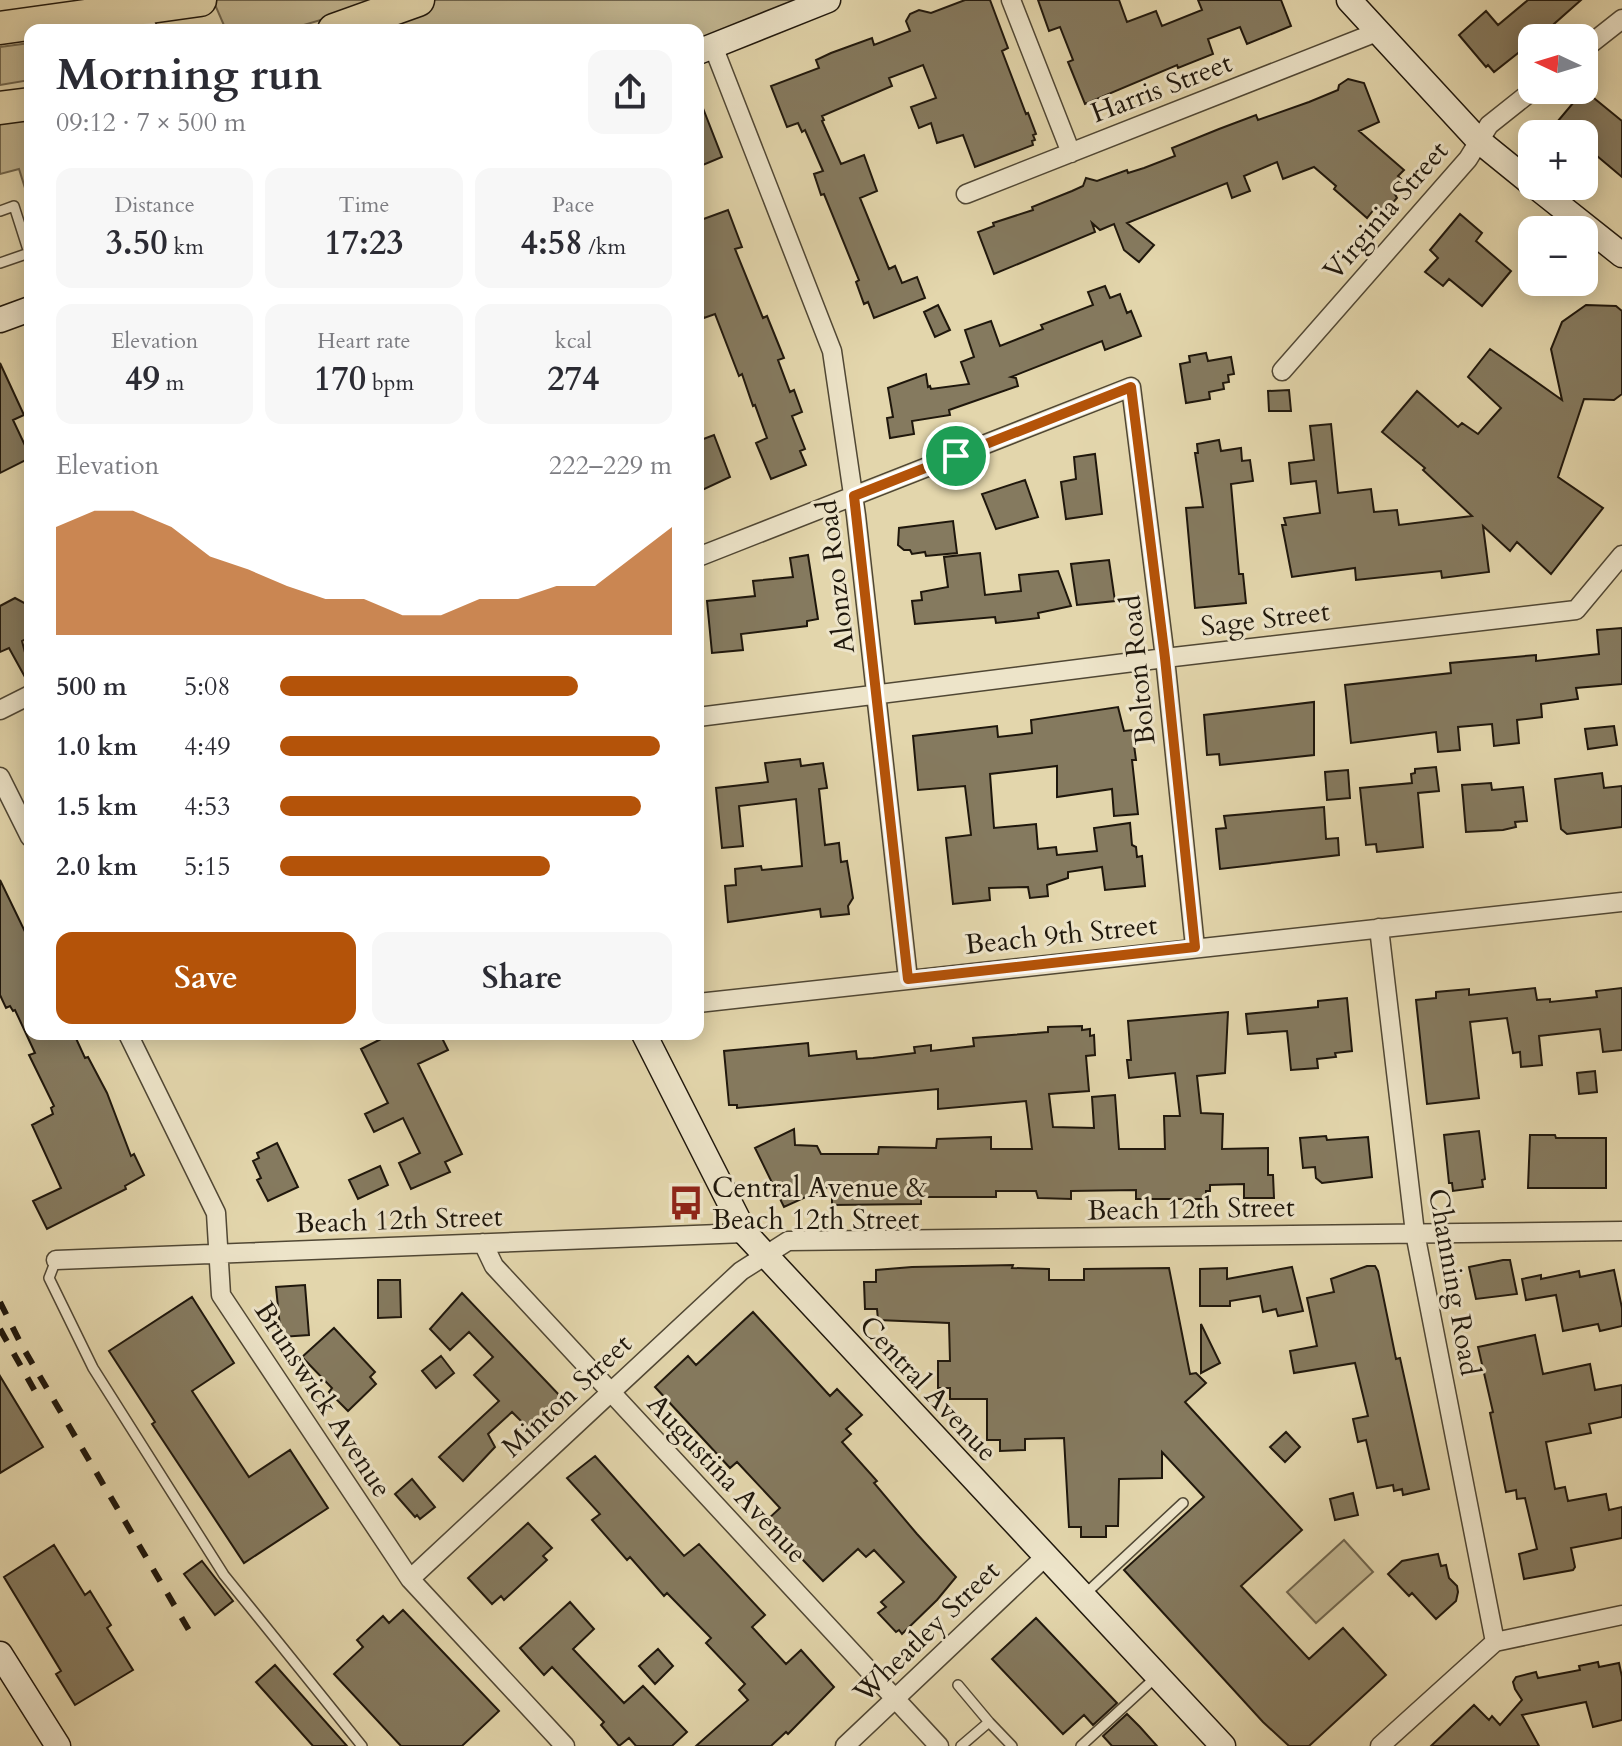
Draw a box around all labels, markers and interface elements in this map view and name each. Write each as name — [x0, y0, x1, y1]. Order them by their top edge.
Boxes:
north arrow — [1518, 24, 1598, 104]
map controls — [1518, 24, 1598, 296]
street label: Harris Street — [1085, 44, 1237, 132]
text: Morning run — [56, 45, 322, 105]
button: share — [588, 50, 672, 134]
text: 09:12 · 7 × 500 m — [56, 105, 246, 140]
button: + — [1518, 120, 1598, 200]
street label: Virginia Street — [1315, 133, 1457, 288]
text: Distance — [114, 190, 195, 220]
text: Time — [339, 190, 389, 220]
text: Pace — [552, 190, 595, 220]
button: − — [1518, 216, 1598, 296]
text: 3.50 — [105, 220, 168, 266]
text: 17:23 — [324, 220, 404, 266]
text: 4:58 — [521, 220, 583, 266]
text: km — [168, 232, 204, 262]
text: /km — [583, 232, 626, 262]
text: Elevation — [111, 326, 198, 356]
text: Heart rate — [317, 326, 411, 356]
text: kcal — [555, 326, 592, 356]
text: 49 — [125, 356, 160, 402]
text: 170 — [314, 356, 366, 402]
text: 274 — [547, 356, 599, 402]
text: m — [160, 368, 184, 398]
text: bpm — [366, 368, 414, 398]
pin — [922, 422, 990, 490]
icon: arrive — [934, 434, 978, 478]
text: Elevation — [56, 448, 159, 483]
text: 222–229 m — [549, 448, 672, 483]
street label: Alonzo Road — [808, 498, 864, 656]
street label: Sage Street — [1199, 592, 1332, 646]
street label: Bolton Road — [1111, 593, 1165, 747]
text: 500 m — [56, 669, 127, 704]
text: 5:08 — [184, 669, 231, 704]
text: 1.0 km — [56, 729, 137, 764]
text: 4:49 — [184, 729, 231, 764]
text: 1.5 km — [56, 789, 137, 824]
text: 4:53 — [184, 789, 231, 824]
text: 2.0 km — [56, 849, 137, 884]
text: 5:15 — [184, 849, 231, 884]
street label: Beach 9th Street — [963, 906, 1159, 964]
button: Save — [56, 932, 356, 1024]
button: Share — [372, 932, 672, 1024]
place label: Central Avenue & Beach 12th Street — [712, 1169, 927, 1239]
bus stop icon: Central Avenue & Beach 12th Street — [667, 1184, 705, 1222]
street label: Channing Road — [1419, 1186, 1489, 1379]
street label: Beach 12th Street — [1087, 1188, 1295, 1230]
street label: Beach 12th Street — [295, 1197, 503, 1243]
street label: Brunswick Avenue — [246, 1294, 401, 1505]
street label: Central Avenue — [851, 1307, 1006, 1470]
street label: Minton Street — [493, 1325, 640, 1466]
street label: Augustina Avenue — [639, 1386, 816, 1572]
street label: Wheatley Street — [845, 1552, 1008, 1712]

